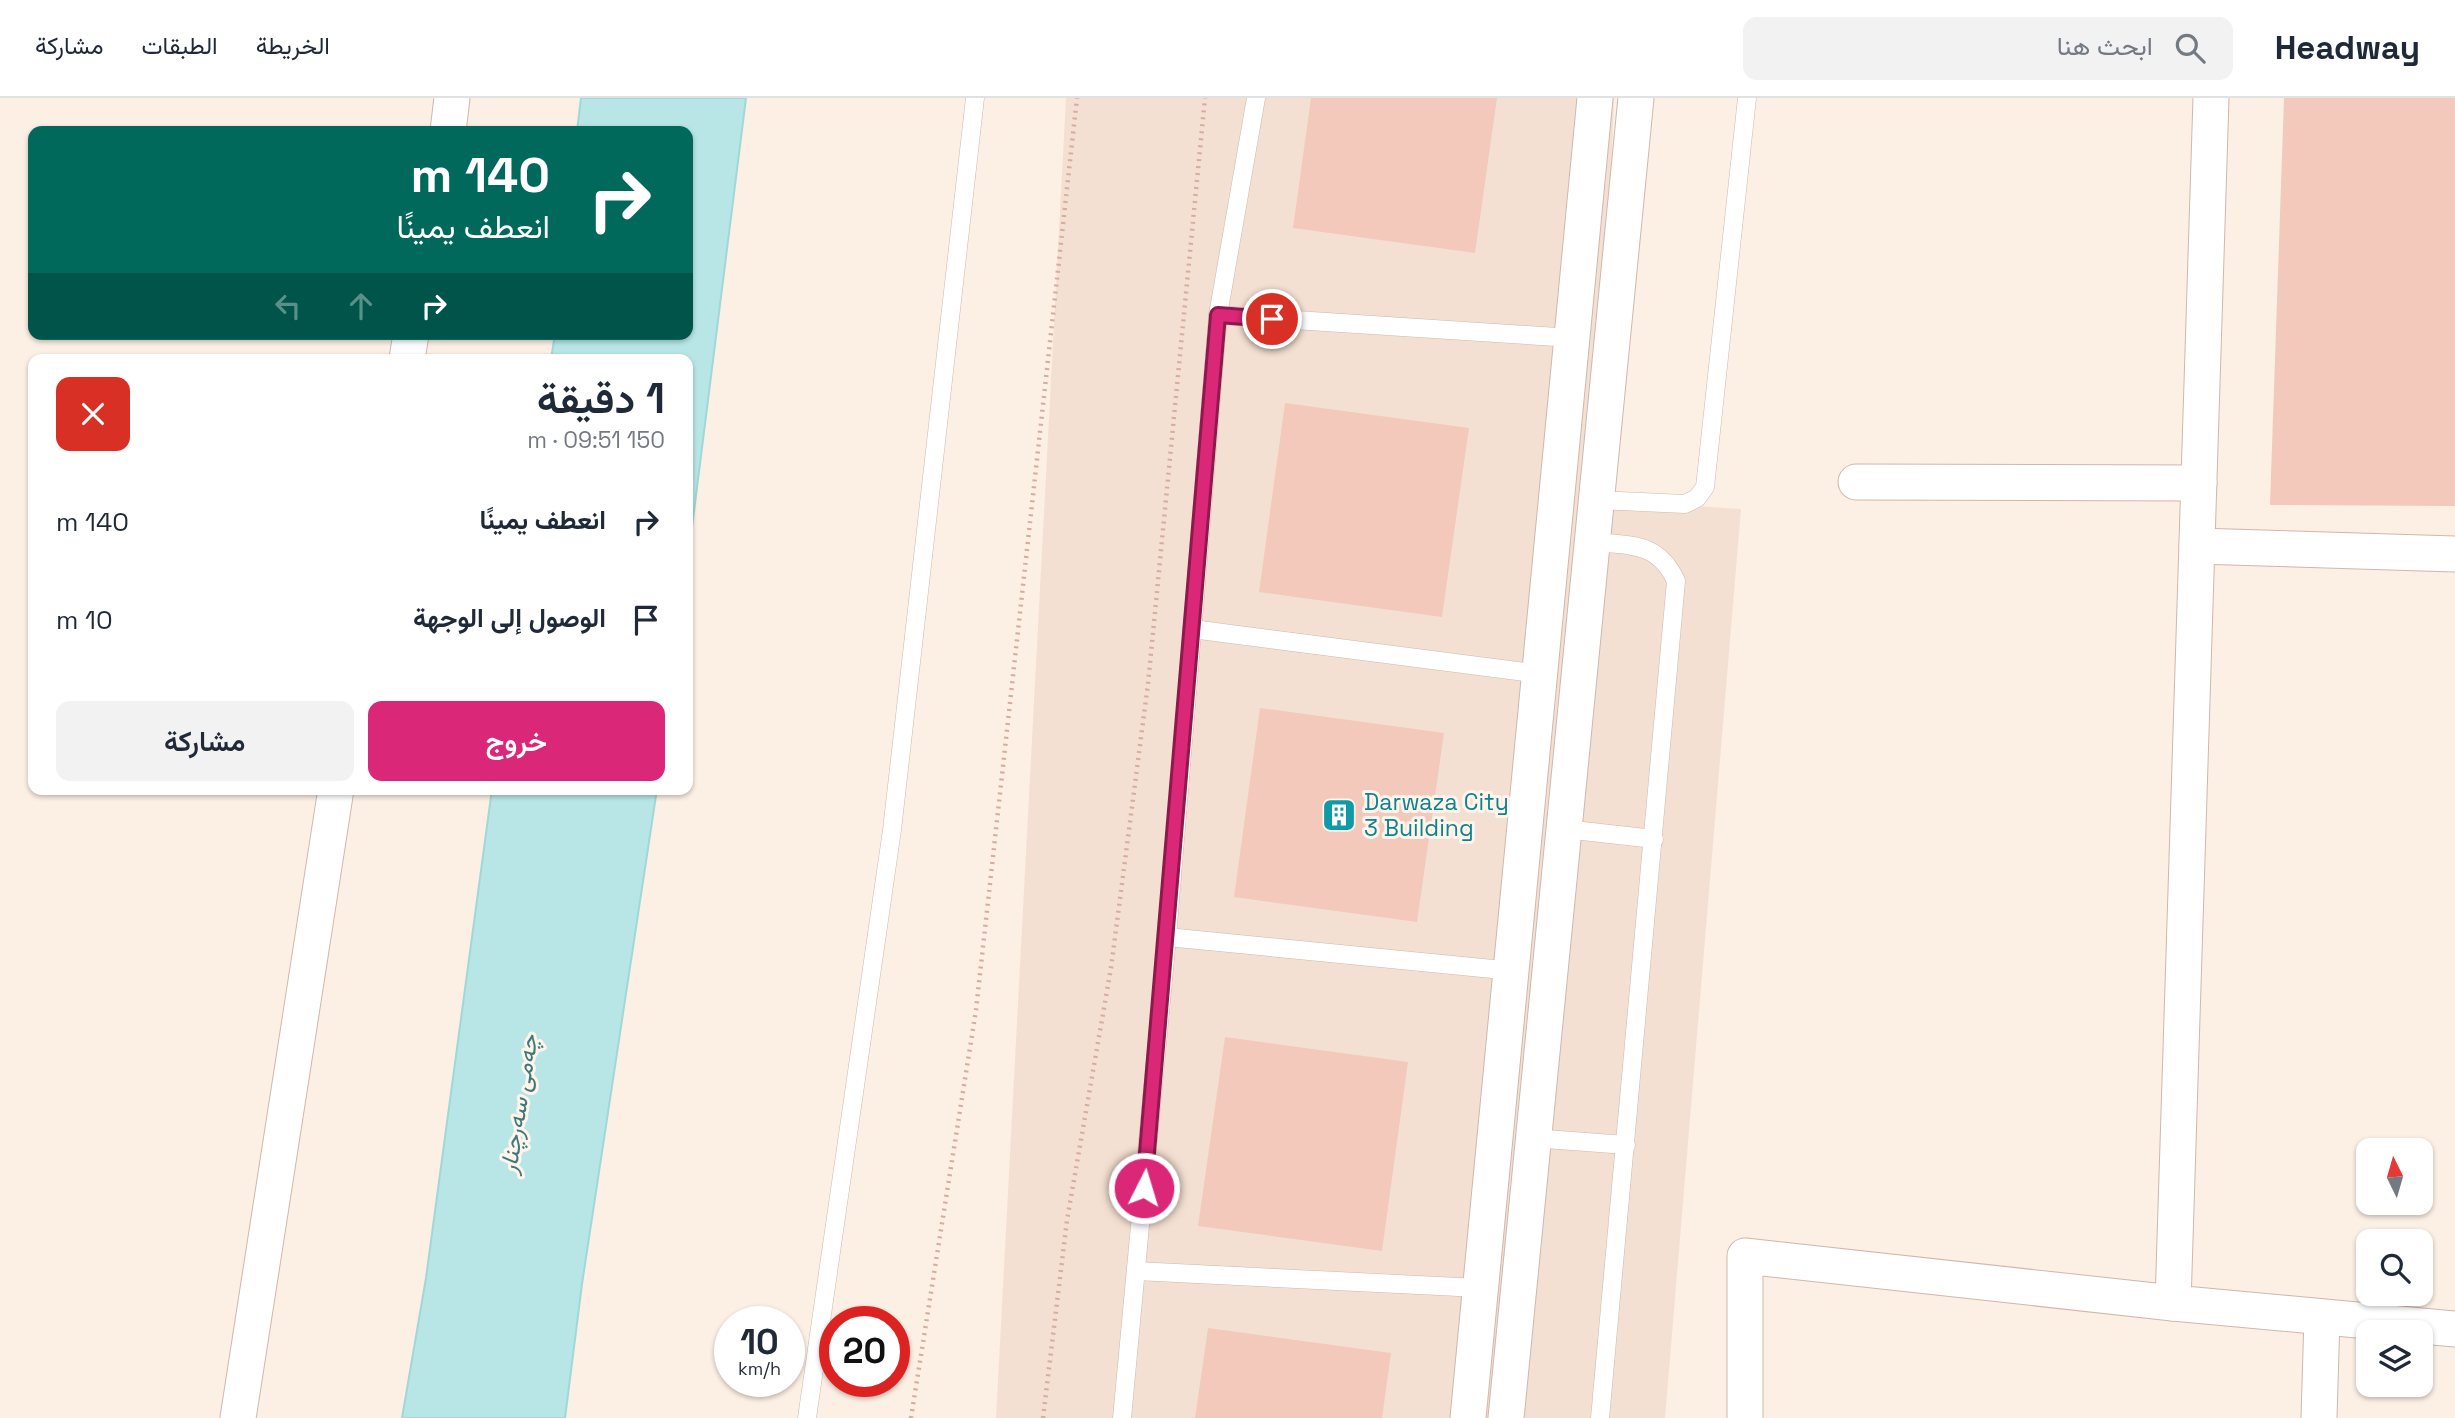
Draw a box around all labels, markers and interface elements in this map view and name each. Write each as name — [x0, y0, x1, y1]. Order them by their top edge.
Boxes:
search box — [1743, 17, 2233, 80]
text: Headway — [2275, 27, 2420, 69]
text: ابحث هنا — [2057, 29, 2153, 63]
icon: search — [2171, 29, 2209, 67]
text: مشاركة — [35, 30, 103, 61]
text: الطبقات — [141, 30, 218, 61]
text: الخريطة — [256, 30, 330, 61]
text: 140 m — [411, 144, 550, 206]
icon: right — [574, 154, 665, 245]
text: انعطف يمينًا — [397, 207, 550, 247]
icon: left — [269, 287, 307, 325]
icon: ahead — [342, 287, 380, 325]
icon: right — [415, 287, 453, 325]
pin — [1242, 289, 1302, 349]
icon: arrive — [1253, 300, 1291, 338]
text: 1 دقيقة — [537, 372, 665, 425]
button: close — [56, 377, 130, 451]
text: 150 m · 09:51 — [527, 425, 665, 455]
text: انعطف يمينًا — [480, 503, 606, 537]
icon: right — [627, 503, 665, 541]
text: 140 m — [56, 505, 129, 539]
text: الوصول إلى الوجهة — [413, 601, 606, 635]
icon: arrive — [627, 601, 665, 639]
text: 10 m — [56, 603, 113, 637]
button: مشاركة — [56, 701, 354, 781]
button: خروج — [368, 701, 665, 781]
place label: Darwaza City 3 Building — [1364, 787, 1509, 843]
building icon: Darwaza City 3 Building — [1320, 796, 1358, 834]
water label: چەمی سەرچنار — [492, 1031, 546, 1178]
north arrow — [2356, 1138, 2432, 1214]
map controls — [2356, 1138, 2433, 1397]
position arrow — [1107, 1151, 1181, 1225]
button: search — [2356, 1229, 2433, 1306]
speed limit sign: 20 — [819, 1306, 910, 1397]
text: 10 — [740, 1320, 779, 1364]
button: layers — [2356, 1320, 2433, 1397]
text: km/h — [738, 1357, 781, 1380]

